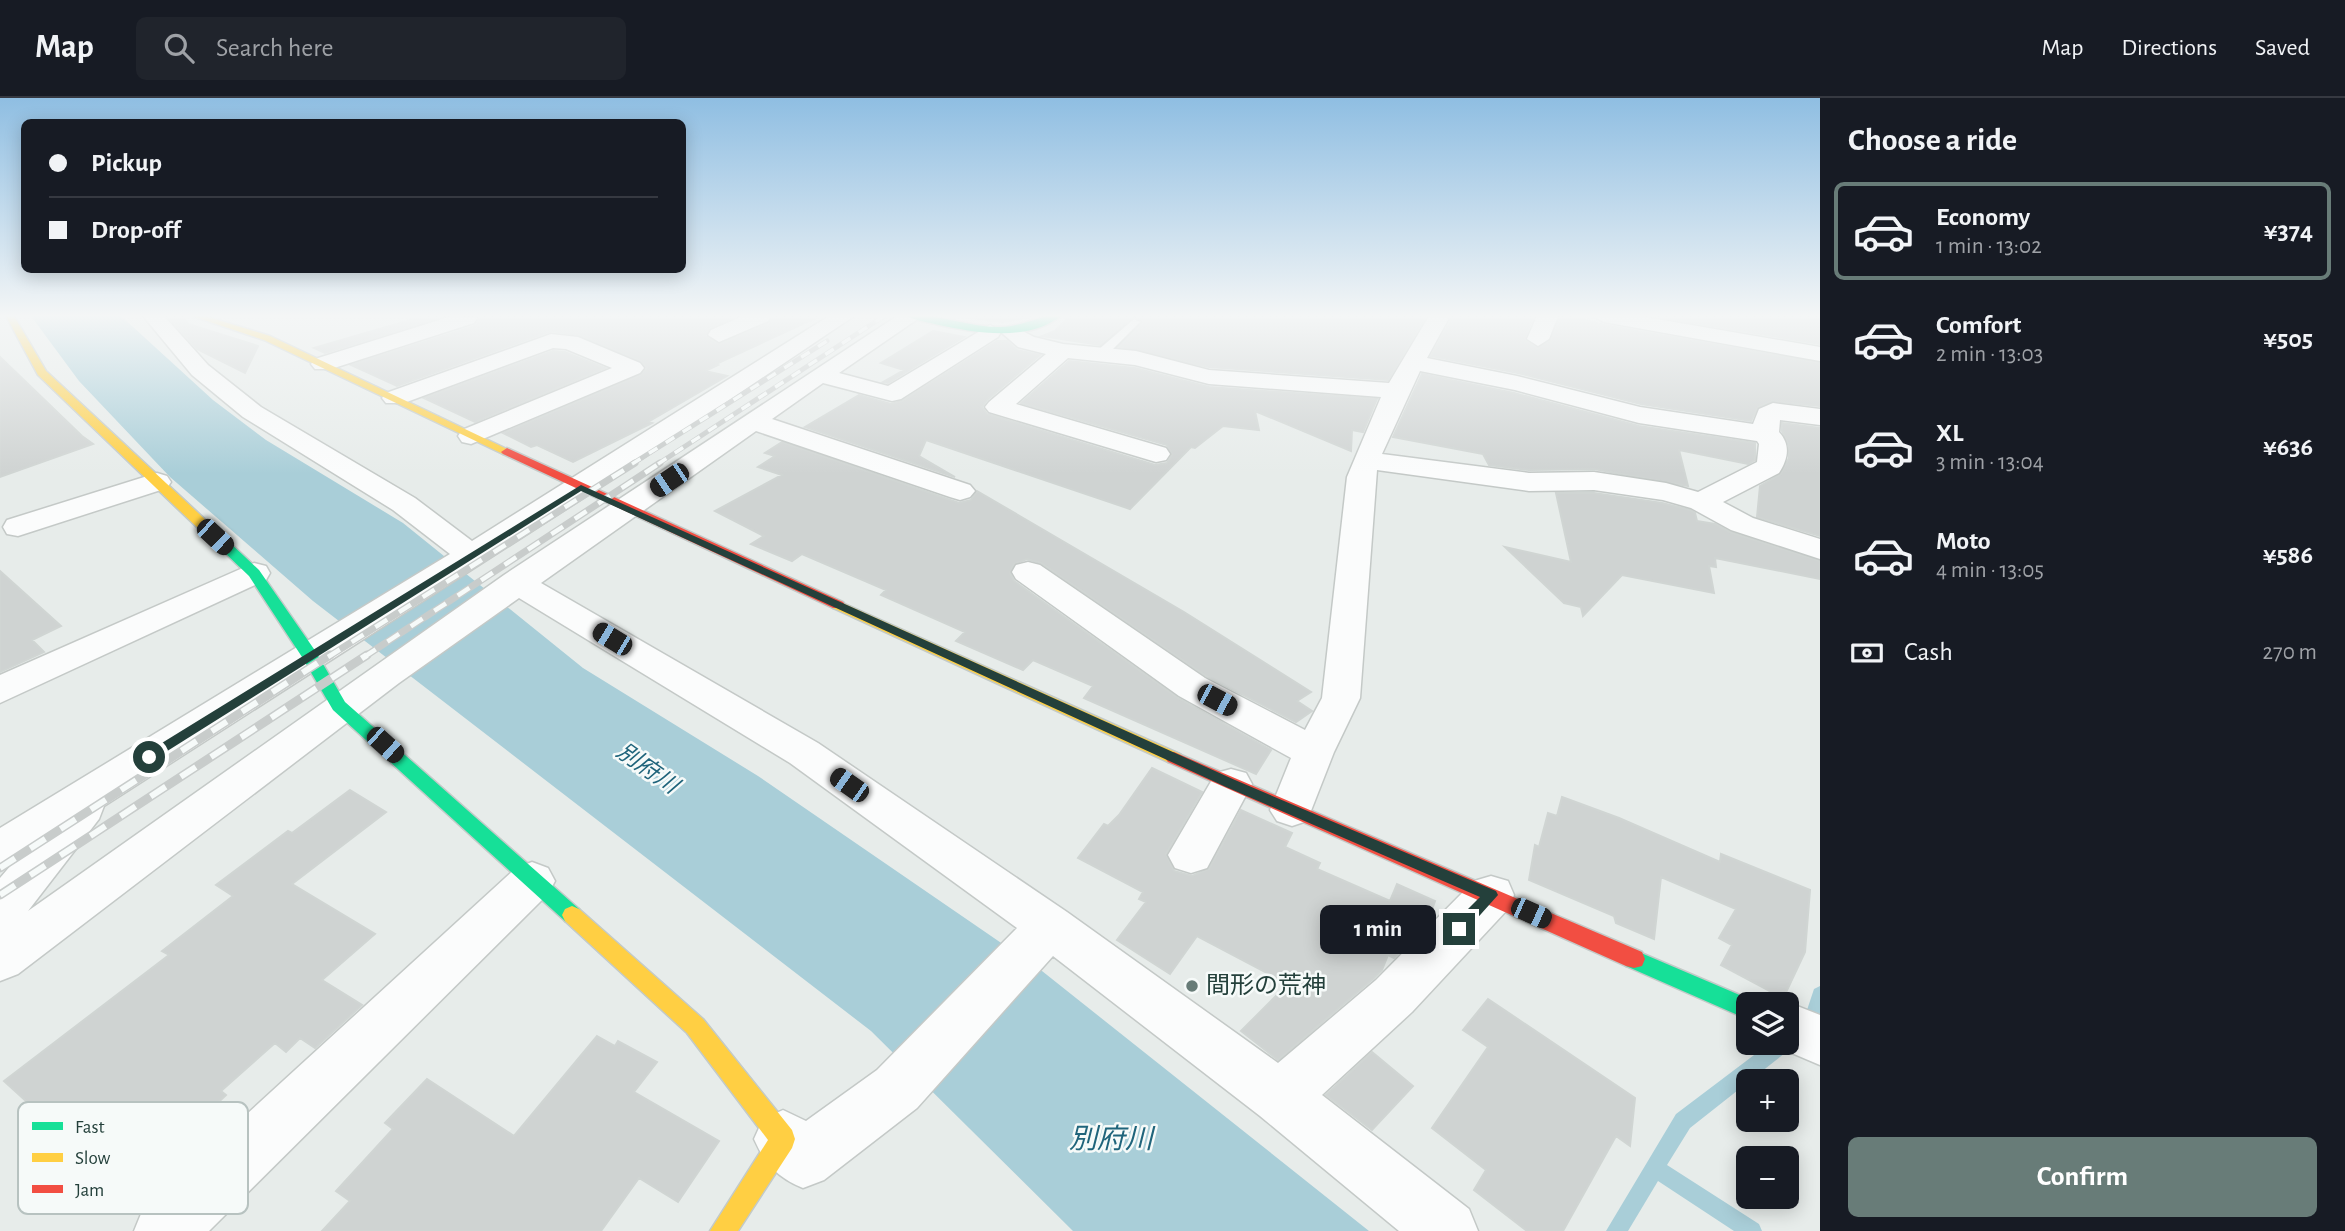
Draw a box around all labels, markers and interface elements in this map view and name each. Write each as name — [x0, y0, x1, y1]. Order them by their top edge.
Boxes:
search box — [136, 17, 626, 80]
icon: search — [160, 29, 198, 67]
text: Map — [35, 31, 94, 64]
text: Search here — [216, 35, 334, 61]
text: Map — [2041, 36, 2083, 60]
text: Directions — [2121, 36, 2217, 60]
text: Saved — [2255, 36, 2310, 60]
text: Choose a ride — [1848, 124, 2017, 156]
text: Pickup — [91, 150, 162, 176]
icon: car — [1852, 200, 1915, 263]
text: Economy — [1936, 204, 2030, 230]
text: Drop-off — [91, 217, 180, 243]
text: ¥374 — [2264, 218, 2313, 244]
text: 1 min · 13:02 — [1936, 235, 2042, 258]
icon: car — [1852, 308, 1915, 371]
text: Comfort — [1936, 312, 2021, 338]
text: ¥505 — [2263, 326, 2313, 352]
text: 2 min · 13:03 — [1936, 343, 2043, 366]
icon: car — [1852, 416, 1915, 479]
text: XL — [1936, 420, 1963, 446]
text: ¥636 — [2263, 434, 2313, 460]
text: 3 min · 13:04 — [1936, 451, 2044, 474]
car — [646, 460, 693, 500]
car — [193, 515, 238, 559]
icon: car — [1852, 524, 1915, 587]
text: Moto — [1936, 528, 1991, 554]
text: ¥586 — [2263, 542, 2313, 568]
text: 4 min · 13:05 — [1936, 559, 2044, 582]
car — [589, 619, 636, 659]
icon: cash — [1848, 634, 1886, 672]
text: Cash — [1904, 639, 1953, 665]
text: 270 m — [2263, 641, 2317, 664]
car — [1194, 681, 1241, 719]
car — [363, 723, 408, 767]
water label: 別府川 — [612, 738, 685, 800]
route start — [133, 741, 165, 773]
car — [826, 764, 873, 806]
car — [1508, 895, 1555, 931]
callout: 1 min — [1319, 904, 1434, 954]
route end — [1443, 913, 1475, 945]
text: 1 min — [1354, 918, 1402, 941]
place label: 間形の荒神 — [1206, 972, 1326, 998]
marker: 間形の荒神 — [1184, 978, 1200, 994]
map controls — [1736, 992, 1799, 1209]
button: layers — [1736, 992, 1799, 1055]
button: + — [1736, 1069, 1799, 1132]
legend — [18, 1102, 248, 1214]
text: Fast — [75, 1118, 105, 1137]
water label: 別府川 — [1069, 1124, 1156, 1154]
button: Confirm — [1848, 1137, 2317, 1217]
button: − — [1736, 1146, 1799, 1209]
text: Slow — [75, 1149, 111, 1168]
text: Jam — [75, 1181, 104, 1200]

